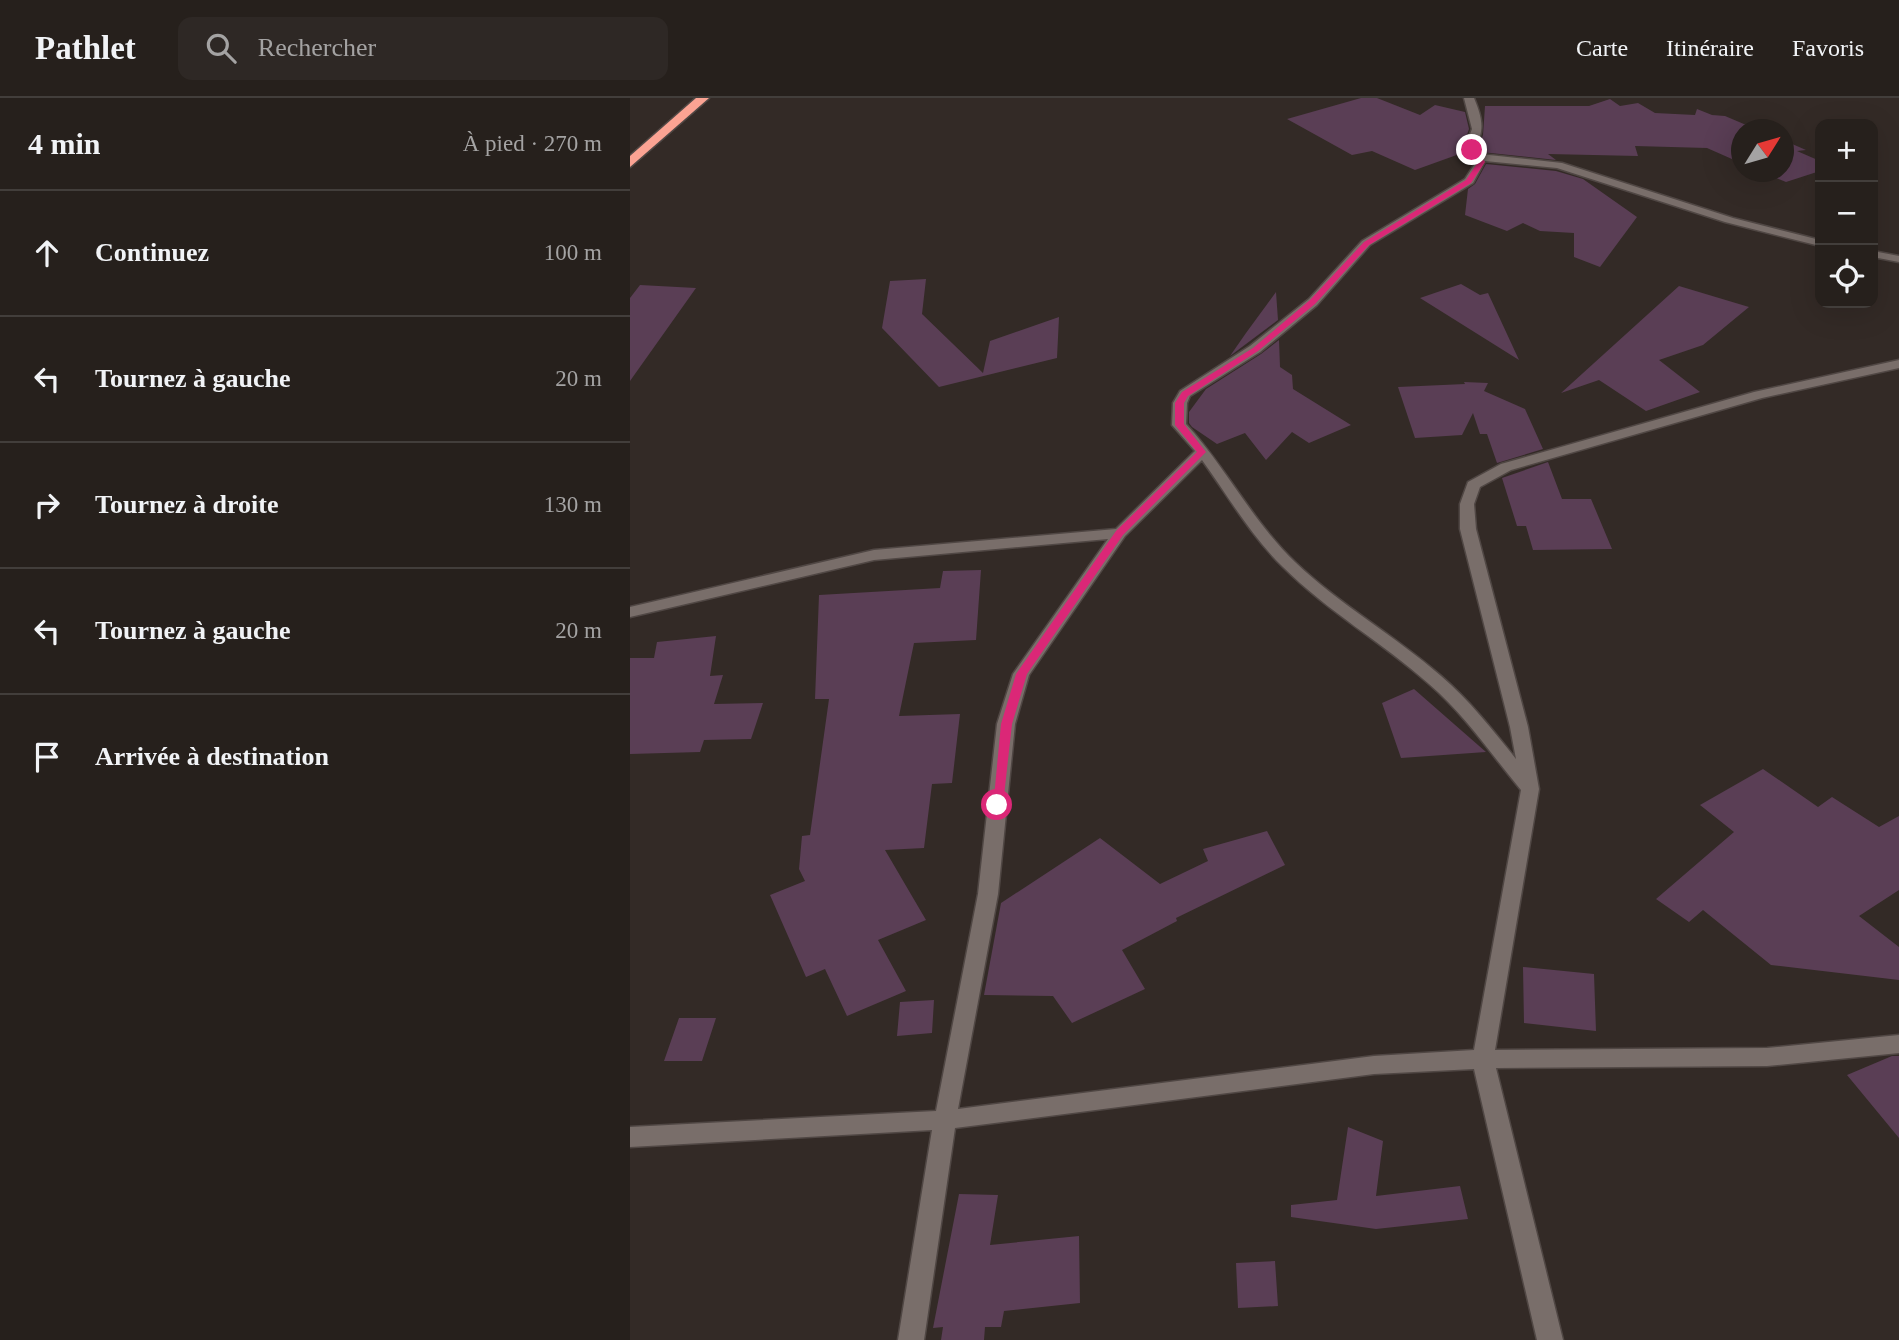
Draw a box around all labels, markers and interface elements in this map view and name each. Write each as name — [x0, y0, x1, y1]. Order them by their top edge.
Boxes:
search box — [178, 17, 668, 80]
icon: search — [202, 29, 240, 67]
text: Pathlet — [35, 30, 136, 66]
text: Rechercher — [258, 33, 376, 62]
text: Carte — [1576, 35, 1628, 61]
text: Itinéraire — [1666, 35, 1754, 61]
text: Favoris — [1792, 35, 1864, 61]
north arrow — [1731, 119, 1794, 182]
map controls — [1815, 119, 1878, 308]
button: + — [1815, 119, 1878, 182]
text: 4 min — [28, 127, 101, 160]
text: À pied · 270 m — [463, 131, 602, 156]
route end — [1456, 134, 1487, 165]
button: − — [1815, 182, 1878, 245]
icon: ahead — [28, 234, 66, 272]
text: Continuez — [95, 238, 209, 267]
text: 100 m — [544, 240, 602, 265]
button: locate — [1815, 245, 1878, 308]
icon: left — [28, 360, 66, 398]
text: Tournez à gauche — [95, 364, 291, 393]
text: 20 m — [555, 366, 602, 391]
icon: right — [28, 486, 66, 524]
text: Tournez à droite — [95, 490, 278, 519]
text: 130 m — [544, 492, 602, 517]
icon: left — [28, 612, 66, 650]
text: Tournez à gauche — [95, 616, 291, 645]
text: 20 m — [555, 618, 602, 643]
icon: arrive — [28, 738, 66, 776]
text: Arrivée à destination — [95, 742, 329, 771]
route start — [981, 789, 1012, 820]

